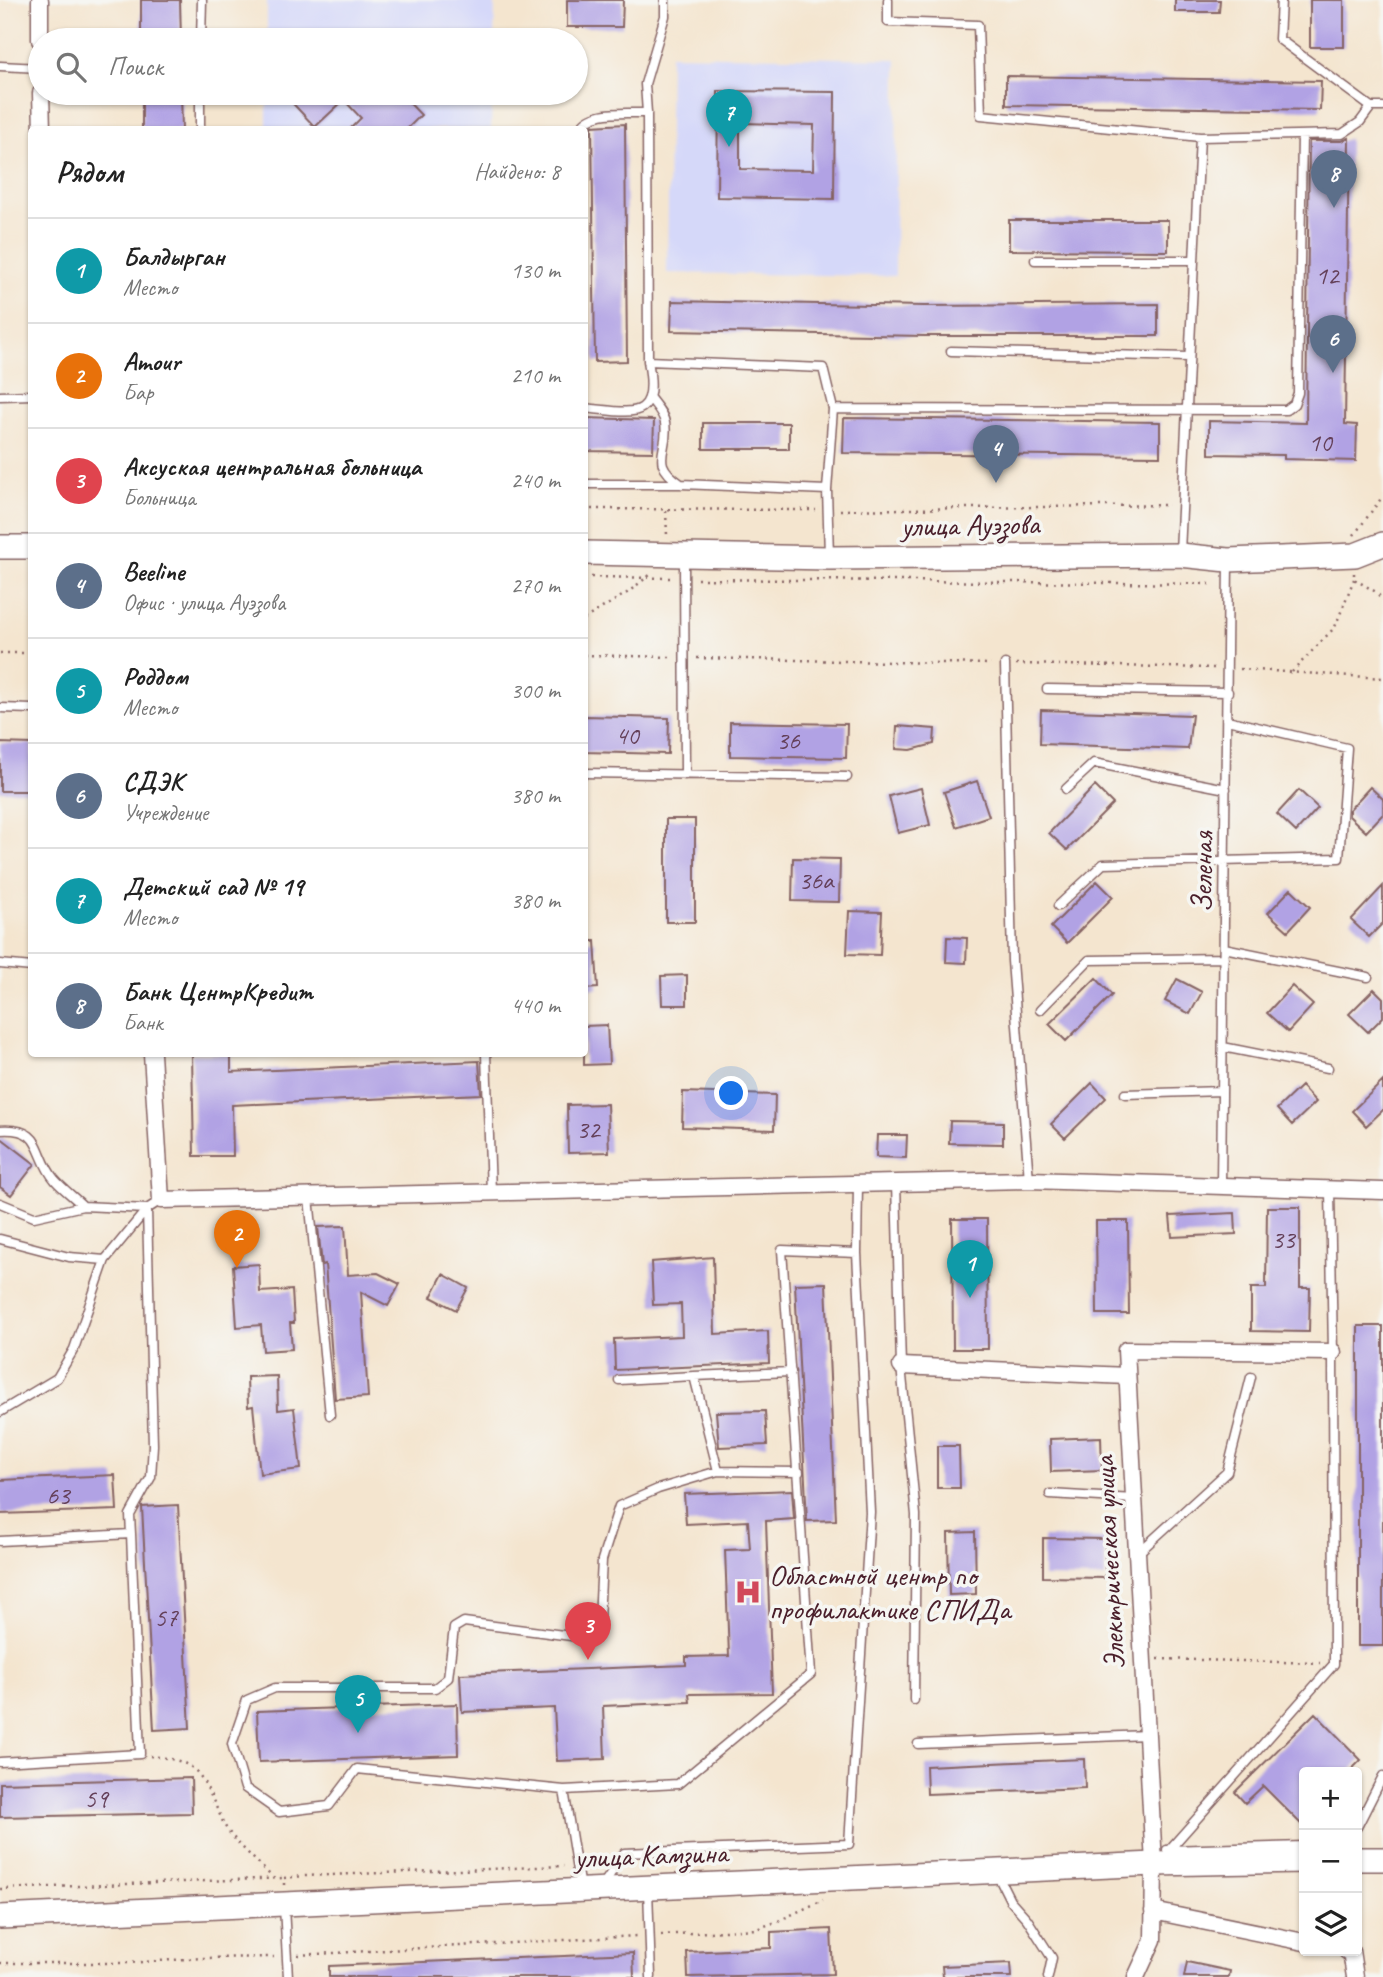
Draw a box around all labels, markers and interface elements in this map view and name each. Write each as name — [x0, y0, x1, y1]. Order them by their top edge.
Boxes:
search box — [28, 28, 588, 105]
icon: search — [52, 48, 90, 86]
text: Поиск — [108, 50, 163, 83]
pin: 7 — [706, 89, 752, 147]
pin: 8 — [1311, 150, 1357, 208]
text: Рядом — [56, 153, 123, 191]
text: Найдено: 8 — [474, 157, 560, 186]
text: Балдырган — [123, 240, 225, 273]
text: 1 — [74, 256, 84, 285]
text: 130 m — [511, 256, 560, 285]
house number: 12 — [1315, 259, 1341, 292]
text: Место — [123, 273, 177, 302]
pin: 6 — [1310, 315, 1356, 373]
text: Amour — [123, 345, 180, 378]
text: 2 — [74, 361, 84, 390]
text: 210 m — [511, 361, 560, 390]
text: Бар — [123, 378, 153, 407]
pin: 4 — [973, 425, 1019, 483]
house number: 10 — [1308, 426, 1334, 459]
text: Аксуская центральная больница — [123, 450, 421, 483]
text: 3 — [74, 466, 84, 495]
text: 240 m — [511, 466, 560, 495]
text: Больница — [123, 483, 195, 512]
street label: улица Ауэзова — [898, 505, 1042, 545]
text: Beeline — [123, 555, 184, 588]
text: 4 — [74, 571, 84, 600]
text: 270 m — [511, 571, 560, 600]
text: Офис · улица Ауэзова — [123, 588, 285, 617]
text: Роддом — [123, 660, 188, 693]
text: 5 — [74, 676, 84, 705]
text: 300 m — [511, 676, 560, 705]
text: Место — [123, 693, 177, 722]
house number: 40 — [615, 719, 641, 752]
house number: 36 — [776, 724, 801, 757]
text: СДЭК — [123, 765, 183, 798]
text: 6 — [74, 781, 84, 810]
text: 380 m — [511, 781, 560, 810]
text: Учреждение — [123, 798, 208, 827]
street label: Зеленая — [1182, 830, 1222, 913]
house number: 36а — [799, 864, 835, 897]
text: Детский сад № 19 — [123, 870, 303, 903]
text: 7 — [74, 886, 84, 915]
text: 380 m — [511, 886, 560, 915]
text: Место — [123, 903, 177, 932]
text: Банк ЦентрКредит — [123, 975, 313, 1008]
text: 8 — [74, 991, 84, 1020]
text: 440 m — [511, 991, 560, 1020]
text: Банк — [123, 1008, 163, 1037]
your location — [714, 1076, 748, 1110]
house number: 32 — [576, 1113, 602, 1146]
pin: 2 — [214, 1210, 260, 1268]
house number: 33 — [1271, 1223, 1297, 1256]
pin: 1 — [947, 1240, 993, 1298]
street label: Электрическая улица — [1084, 1453, 1134, 1671]
house number: 63 — [46, 1479, 72, 1512]
place label: Областной центр по профилактике СПИДа — [769, 1556, 1013, 1628]
hospital icon: Областной центр по профилактике СПИДа — [733, 1577, 763, 1607]
house number: 57 — [154, 1601, 179, 1634]
pin: 3 — [565, 1602, 611, 1660]
pin: 5 — [335, 1675, 381, 1733]
map controls — [1299, 1767, 1362, 1956]
button: + — [1299, 1767, 1362, 1830]
house number: 59 — [84, 1782, 110, 1815]
button: − — [1299, 1830, 1362, 1893]
street label: улица Камзина — [572, 1833, 731, 1877]
button: layers — [1299, 1893, 1362, 1956]

